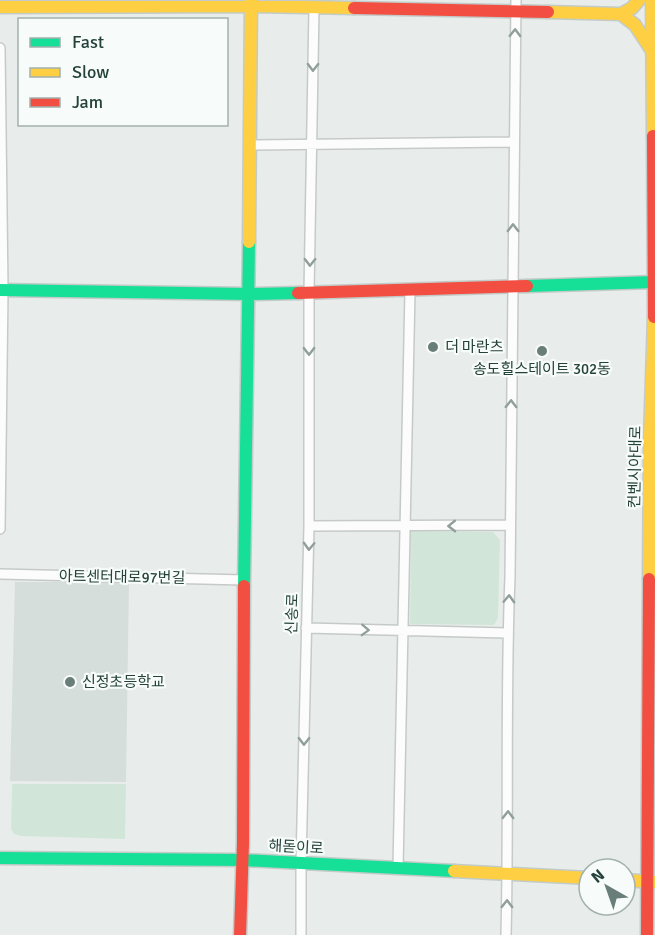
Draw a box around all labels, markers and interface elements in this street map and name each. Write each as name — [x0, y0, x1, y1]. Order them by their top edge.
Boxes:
legend — [18, 18, 228, 126]
one-way arrow — [509, 29, 521, 38]
text: Fast — [72, 31, 104, 53]
text: Slow — [72, 61, 109, 83]
one-way arrow — [307, 62, 319, 71]
text: Jam — [72, 91, 103, 113]
one-way arrow — [507, 224, 519, 233]
one-way arrow — [304, 257, 316, 266]
place label: 더 마란츠 — [445, 338, 504, 356]
marker: 더 마란츠 — [426, 340, 440, 354]
marker: 송도힐스테이트 302동 — [535, 344, 549, 358]
one-way arrow — [303, 347, 315, 356]
place label: 송도힐스테이트 302동 — [473, 360, 611, 378]
one-way arrow — [505, 400, 518, 409]
street label: 컨벤시아대로 — [625, 425, 645, 509]
one-way arrow — [447, 520, 456, 532]
one-way arrow — [302, 542, 315, 551]
street label: 아트센터대로97번길 — [59, 567, 185, 587]
street label: 신송로 — [282, 593, 302, 635]
one-way arrow — [503, 594, 515, 603]
one-way arrow — [360, 624, 369, 637]
place label: 신정초등학교 — [82, 673, 165, 691]
marker: 신정초등학교 — [63, 675, 77, 689]
one-way arrow — [298, 737, 310, 746]
one-way arrow — [502, 810, 514, 819]
street label: 해돋이로 — [268, 837, 324, 857]
north arrow — [577, 857, 637, 917]
text: N — [587, 865, 609, 888]
one-way arrow — [500, 900, 513, 909]

